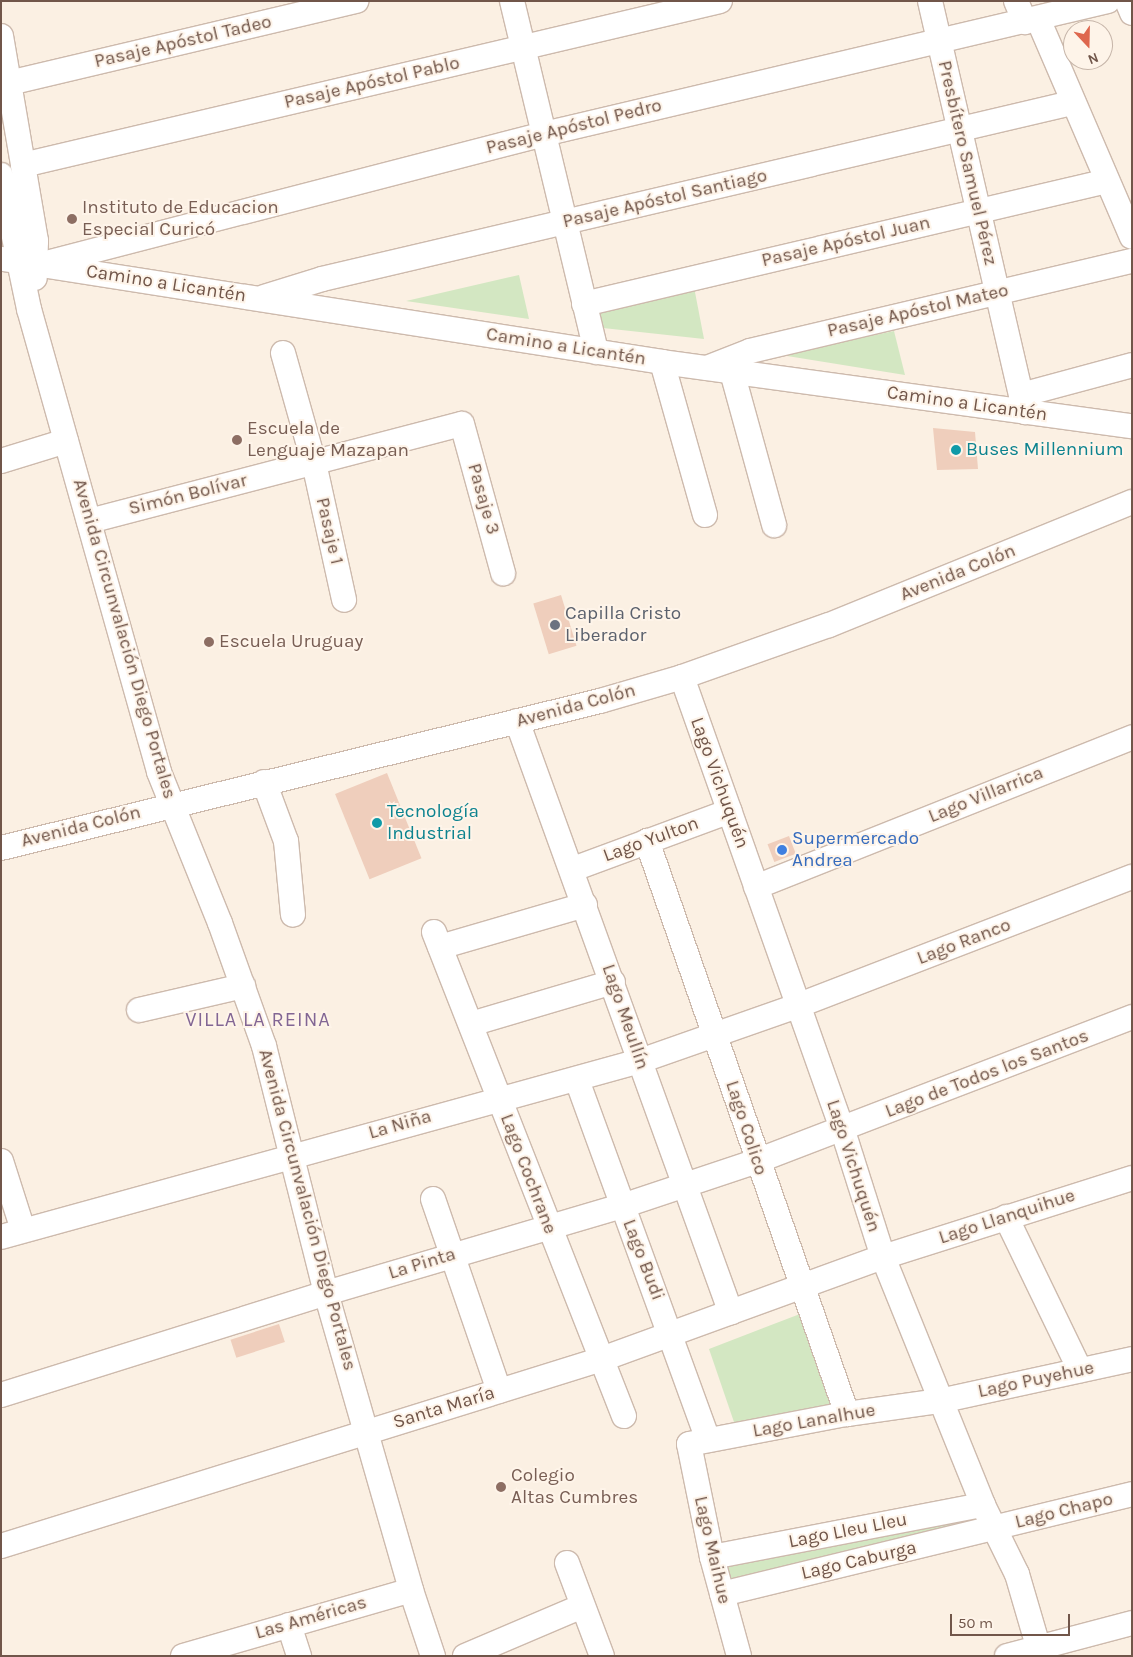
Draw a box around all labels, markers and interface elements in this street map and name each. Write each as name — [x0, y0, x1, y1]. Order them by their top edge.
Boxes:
street label: Pasaje Apóstol Tadeo — [92, 11, 274, 73]
north arrow — [1063, 20, 1113, 70]
text: N — [1085, 49, 1101, 68]
street label: Pasaje Apóstol Pablo — [282, 52, 462, 114]
street label: Presbítero Samuel Pérez — [932, 58, 1002, 268]
street label: Pasaje Apóstol Pedro — [484, 94, 664, 160]
street label: Pasaje Apóstol Santiago — [561, 164, 769, 234]
place label: Instituto de Educacion Especial Curicó — [82, 197, 279, 241]
street label: Pasaje Apóstol Juan — [759, 211, 933, 273]
marker: Instituto de Educacion Especial Curicó — [66, 213, 78, 225]
street label: Camino a Licantén — [84, 260, 248, 308]
street label: Pasaje Apóstol Mateo — [825, 279, 1011, 343]
street label: Camino a Licantén — [484, 323, 648, 371]
street label: Camino a Licantén — [885, 381, 1049, 427]
place label: Escuela de Lenguaje Mazapan — [247, 418, 409, 462]
marker: Escuela de Lenguaje Mazapan — [231, 434, 243, 446]
place label: Buses Millennium — [966, 439, 1124, 461]
marker: Buses Millennium — [950, 444, 962, 456]
street label: Pasaje 3 — [462, 461, 504, 537]
street label: Simón Bolívar — [126, 469, 250, 521]
street label: Avenida Circunvalación Diego Portales — [67, 476, 181, 802]
street label: Pasaje 1 — [310, 495, 348, 567]
street label: Avenida Colón — [897, 540, 1019, 606]
place label: Capilla Cristo Liberador — [565, 603, 681, 647]
marker: Capilla Cristo Liberador — [549, 619, 561, 631]
place label: Escuela Uruguay — [219, 631, 363, 653]
marker: Escuela Uruguay — [203, 636, 215, 648]
street label: Avenida Colón — [514, 679, 638, 733]
street label: Lago Vichuquén — [685, 714, 753, 852]
street label: Lago Villarrica — [925, 762, 1047, 828]
street label: Avenida Colón — [19, 801, 143, 853]
place label: Tecnología Industrial — [387, 801, 479, 845]
street label: Lago Yulton — [600, 812, 702, 868]
marker: Tecnología Industrial — [371, 817, 383, 829]
place label: Supermercado Andrea — [792, 828, 919, 872]
marker: Supermercado Andrea — [776, 844, 788, 856]
street label: Lago Ranco — [914, 914, 1014, 970]
street label: Lago Meullín — [596, 961, 654, 1073]
district label: VILLA LA REINA — [183, 1007, 333, 1031]
street label: Lago de Todos los Santos — [882, 1025, 1092, 1123]
street label: Avenida Circunvalación Diego Portales — [253, 1047, 361, 1373]
street label: Lago Colico — [720, 1078, 772, 1178]
street label: Lago Vichuquén — [821, 1097, 885, 1235]
street label: La Niña — [366, 1105, 434, 1145]
street label: Lago Cochrane — [495, 1111, 561, 1237]
street label: Lago Llanquihue — [936, 1184, 1078, 1250]
street label: Lago Budi — [617, 1216, 669, 1304]
street label: La Pinta — [386, 1243, 458, 1285]
street label: Lago Puyehue — [976, 1357, 1096, 1403]
street label: Santa María — [390, 1382, 498, 1434]
street label: Lago Lanalhue — [751, 1399, 877, 1443]
place label: Colegio Altas Cumbres — [511, 1465, 638, 1509]
marker: Colegio Altas Cumbres — [495, 1481, 507, 1493]
street label: Lago Chapo — [1013, 1488, 1115, 1534]
street label: Lago Maihue — [689, 1494, 735, 1606]
street label: Lago Lleu Lleu — [787, 1508, 909, 1554]
street label: Lago Caburga — [799, 1537, 919, 1585]
street label: Las Américas — [253, 1591, 369, 1645]
scale bar — [953, 1604, 1073, 1636]
text: 50 m — [958, 1614, 993, 1632]

